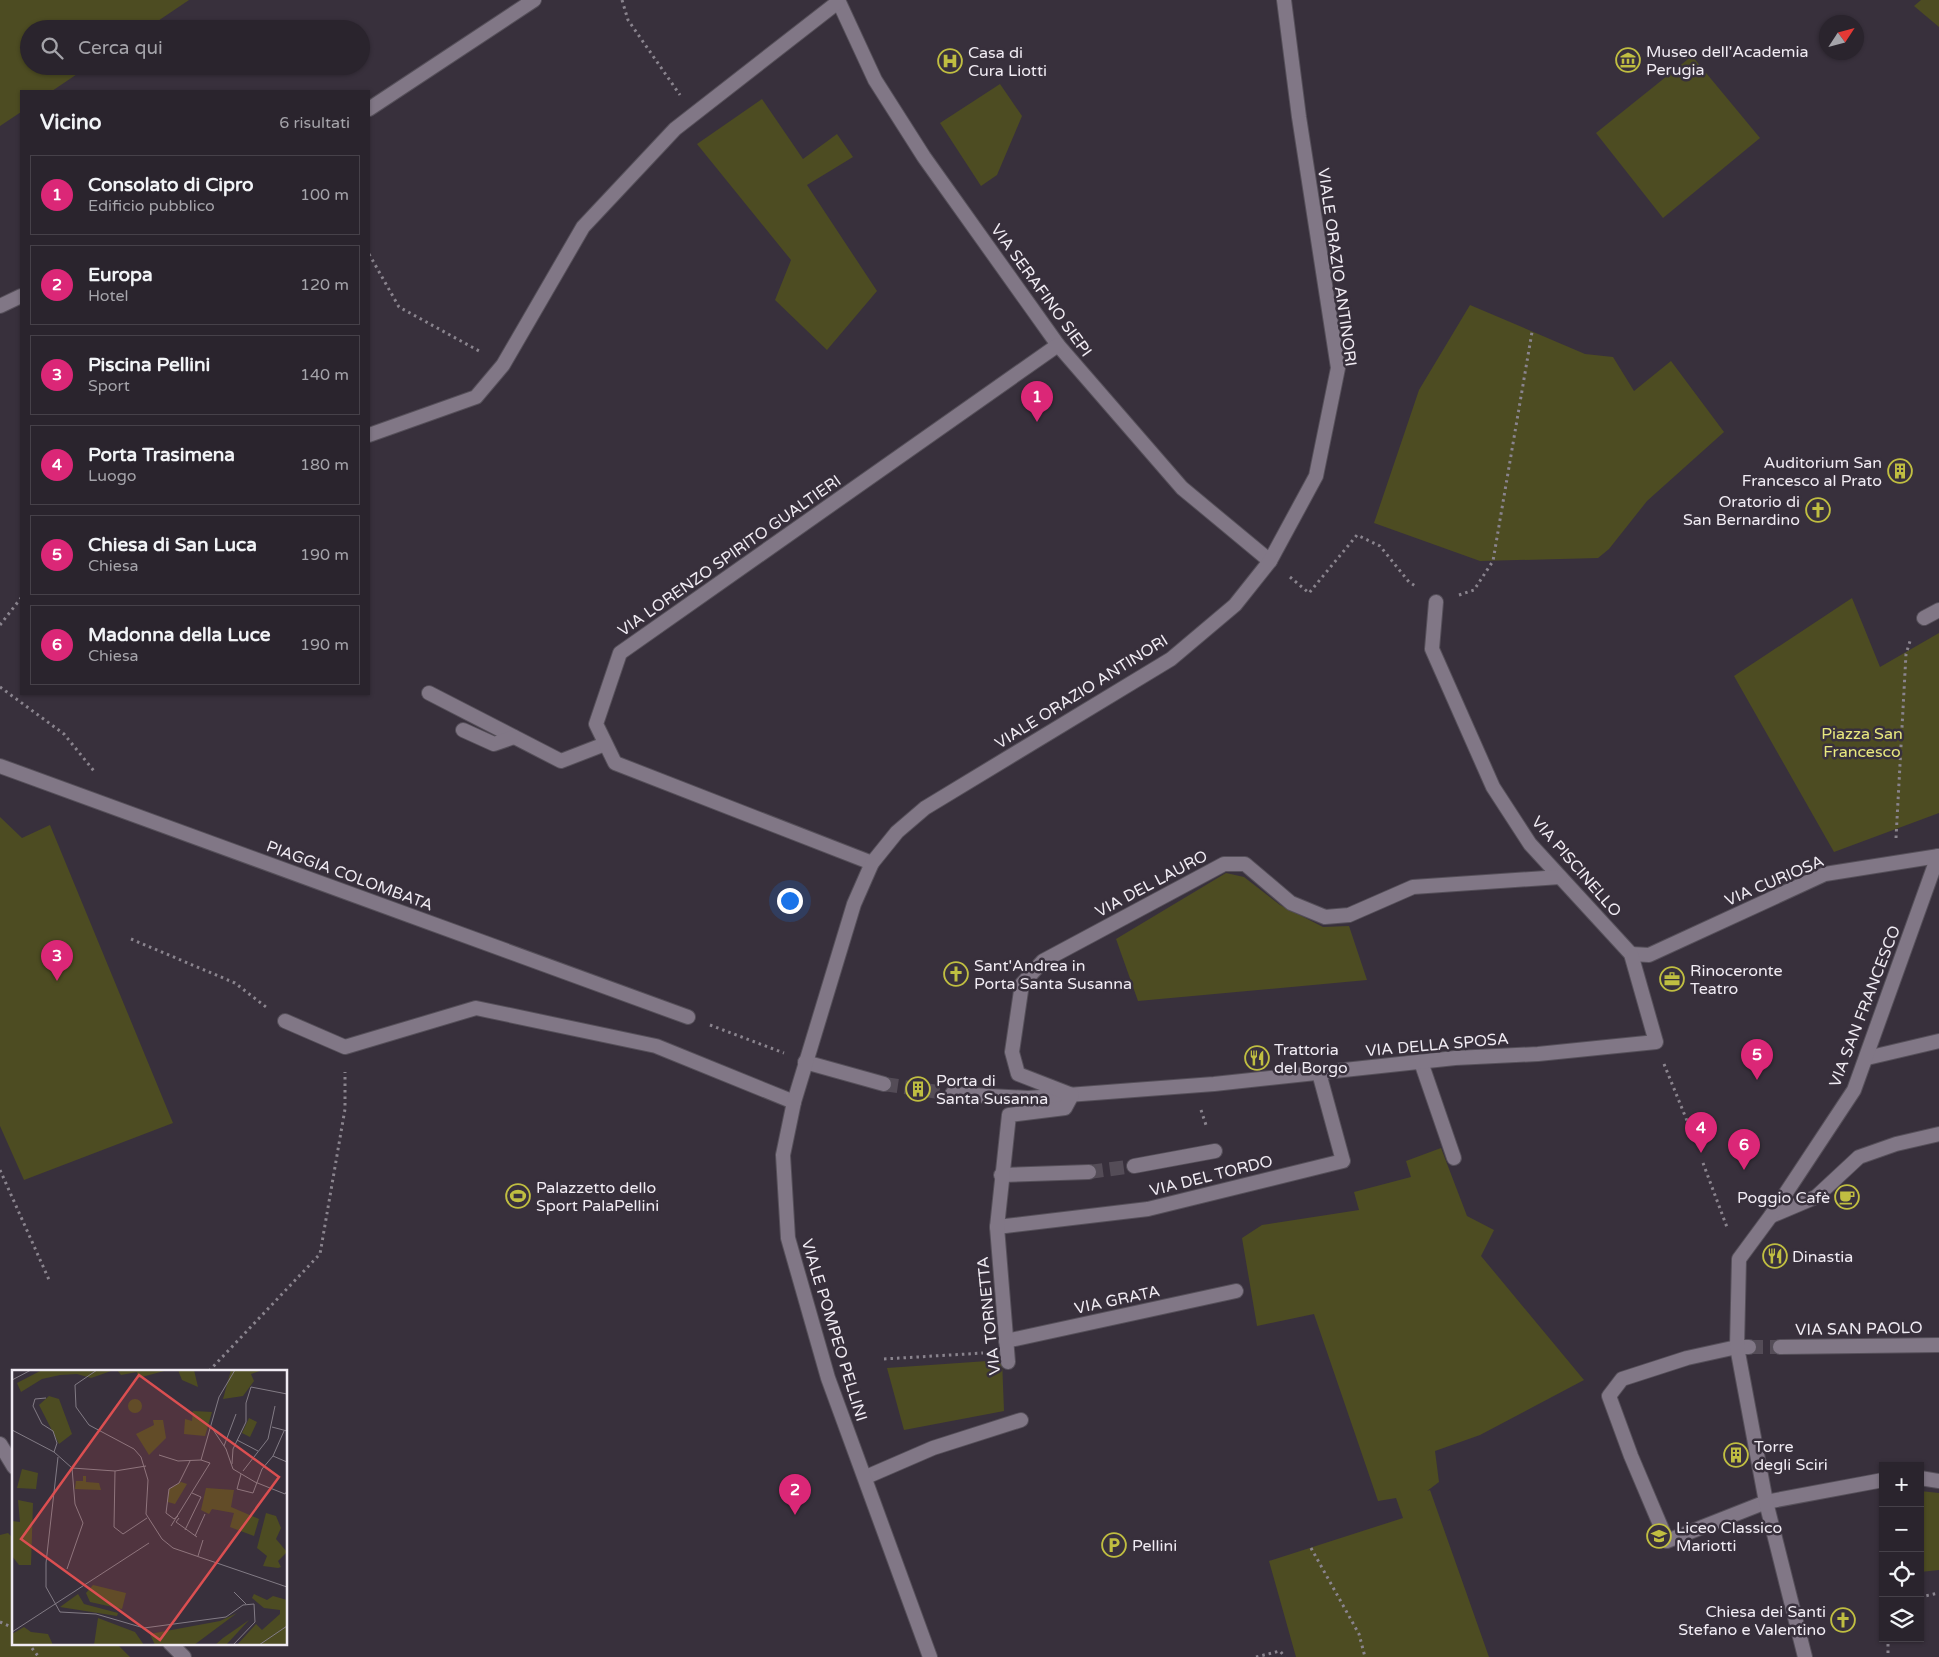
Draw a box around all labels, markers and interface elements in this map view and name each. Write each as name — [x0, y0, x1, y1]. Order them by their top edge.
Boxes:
north arrow — [1819, 15, 1864, 60]
search box — [20, 20, 370, 75]
icon: search — [38, 34, 66, 62]
text: Cerca qui — [78, 37, 163, 59]
place label: Museo dell'Academia Perugia — [1646, 42, 1808, 80]
place label: Casa di Cura Liotti — [968, 43, 1047, 81]
museum icon: Museo dell'Academia Perugia — [1615, 47, 1641, 73]
hospital icon: Casa di Cura Liotti — [937, 48, 963, 74]
text: Vicino — [40, 110, 102, 135]
text: 6 risultati — [279, 113, 350, 133]
street label: VIALE ORAZIO ANTINORI — [1313, 167, 1361, 368]
text: Consolato di Cipro — [88, 174, 254, 196]
text: 1 — [52, 185, 62, 205]
text: 100 m — [300, 185, 349, 205]
text: Edificio pubblico — [88, 196, 215, 216]
street label: VIA SERAFINO SIEPI — [986, 220, 1096, 361]
text: Europa — [88, 264, 153, 286]
text: 2 — [52, 275, 62, 295]
text: 120 m — [300, 275, 349, 295]
text: Hotel — [88, 286, 129, 306]
text: Piscina Pellini — [88, 354, 210, 376]
text: 3 — [52, 365, 62, 385]
text: 140 m — [300, 365, 349, 385]
text: Sport — [88, 376, 130, 396]
pin: 1 — [1021, 381, 1053, 422]
text: Porta Trasimena — [88, 444, 235, 466]
place label: Auditorium San Francesco al Prato — [1742, 453, 1882, 491]
text: 4 — [52, 455, 62, 475]
text: 180 m — [300, 455, 349, 475]
building icon: Auditorium San Francesco al Prato — [1887, 458, 1913, 484]
text: Luogo — [88, 466, 137, 486]
street label: VIA LORENZO SPIRITO GUALTIERI — [614, 471, 845, 641]
place label: Oratorio di San Bernardino — [1683, 492, 1800, 530]
church icon: Oratorio di San Bernardino — [1805, 497, 1831, 523]
text: Chiesa di San Luca — [88, 534, 257, 556]
text: 5 — [52, 545, 62, 565]
text: 190 m — [300, 545, 349, 565]
text: Chiesa — [88, 556, 139, 576]
text: Madonna della Luce — [88, 624, 270, 646]
street label: VIALE ORAZIO ANTINORI — [991, 630, 1172, 753]
text: 6 — [52, 635, 62, 655]
text: 190 m — [300, 635, 349, 655]
text: Chiesa — [88, 646, 139, 666]
park label: Piazza San Francesco — [1821, 724, 1903, 762]
street label: VIA PISCINELLO — [1527, 812, 1625, 921]
street label: PIAGGIA COLOMBATA — [264, 836, 436, 915]
street label: VIA DEL LAURO — [1092, 846, 1211, 922]
street label: VIA CURIOSA — [1722, 851, 1827, 911]
your location — [777, 888, 803, 914]
street label: VIA SAN FRANCESCO — [1825, 923, 1905, 1090]
pin: 3 — [41, 940, 73, 981]
place label: Sant'Andrea in Porta Santa Susanna — [974, 956, 1132, 994]
church icon: Sant'Andrea in Porta Santa Susanna — [943, 961, 969, 987]
place label: Rinoceronte Teatro — [1690, 961, 1783, 999]
office icon: Rinoceronte Teatro — [1659, 966, 1685, 992]
street label: VIA DELLA SPOSA — [1365, 1029, 1510, 1061]
pin: 5 — [1741, 1039, 1773, 1080]
place label: Trattoria del Borgo — [1274, 1040, 1348, 1078]
restaurant icon: Trattoria del Borgo — [1244, 1045, 1270, 1071]
place label: Porta di Santa Susanna — [936, 1071, 1048, 1109]
building icon: Porta di Santa Susanna — [905, 1076, 931, 1102]
pin: 4 — [1685, 1112, 1717, 1153]
pin: 6 — [1728, 1129, 1760, 1170]
street label: VIA DEL TORDO — [1148, 1151, 1275, 1201]
place label: Palazzetto dello Sport PalaPellini — [536, 1178, 659, 1216]
sports icon: Palazzetto dello Sport PalaPellini — [505, 1183, 531, 1209]
cafe icon: Poggio Cafè — [1834, 1184, 1860, 1210]
place label: Poggio Cafè — [1737, 1188, 1830, 1208]
street label: VIALE POMPEO PELLINI — [797, 1237, 871, 1424]
restaurant icon: Dinastia — [1762, 1243, 1788, 1269]
place label: Dinastia — [1792, 1247, 1853, 1267]
street label: VIA TORNETTA — [973, 1256, 1005, 1376]
street label: VIA GRATA — [1073, 1281, 1162, 1319]
street label: VIA SAN PAOLO — [1795, 1318, 1923, 1340]
inset map — [12, 1370, 288, 1644]
place label: Torre degli Sciri — [1754, 1437, 1828, 1475]
building icon: Torre degli Sciri — [1723, 1442, 1749, 1468]
map controls — [1879, 1462, 1924, 1642]
button: + — [1879, 1462, 1924, 1507]
pin: 2 — [779, 1474, 811, 1515]
button: − — [1879, 1507, 1924, 1552]
place label: Liceo Classico Mariotti — [1676, 1518, 1782, 1556]
school or university icon: Liceo Classico Mariotti — [1646, 1523, 1672, 1549]
parking icon: Pellini — [1101, 1532, 1127, 1558]
place label: Pellini — [1132, 1536, 1177, 1556]
button: locate — [1879, 1552, 1924, 1597]
button: layers — [1879, 1597, 1924, 1642]
place label: Chiesa dei Santi Stefano e Valentino — [1678, 1602, 1826, 1640]
church icon: Chiesa dei Santi Stefano e Valentino — [1830, 1607, 1856, 1633]

